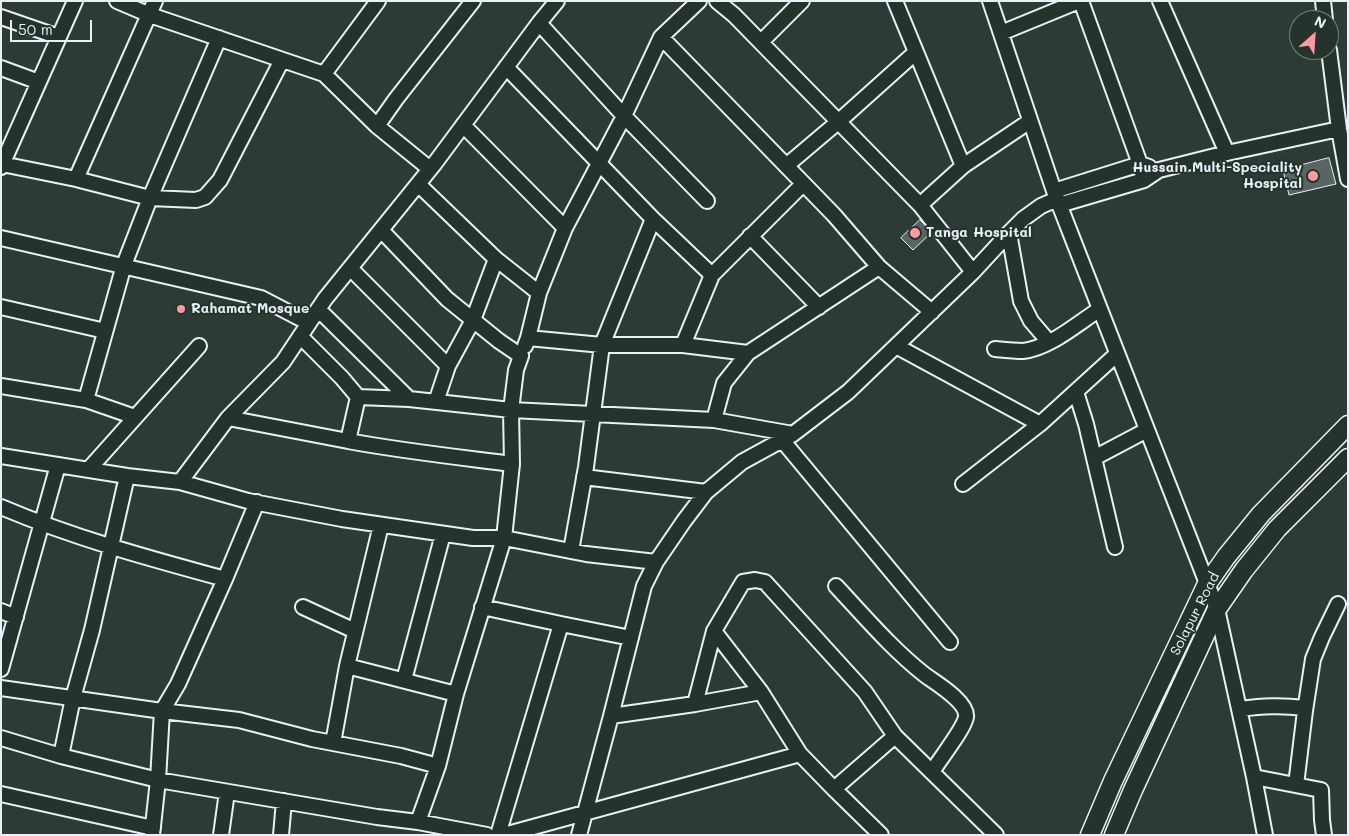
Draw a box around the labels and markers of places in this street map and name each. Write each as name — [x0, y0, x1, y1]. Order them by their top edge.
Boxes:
place label: Hussain Multi-Speciality Hospital — [1132, 160, 1302, 192]
marker: Hussain Multi-Speciality Hospital — [1306, 169, 1320, 183]
place label: Tanga Hospital — [926, 225, 1032, 241]
marker: Tanga Hospital — [908, 226, 922, 240]
place label: Rahamat Mosque — [191, 301, 309, 317]
marker: Rahamat Mosque — [175, 303, 187, 315]

